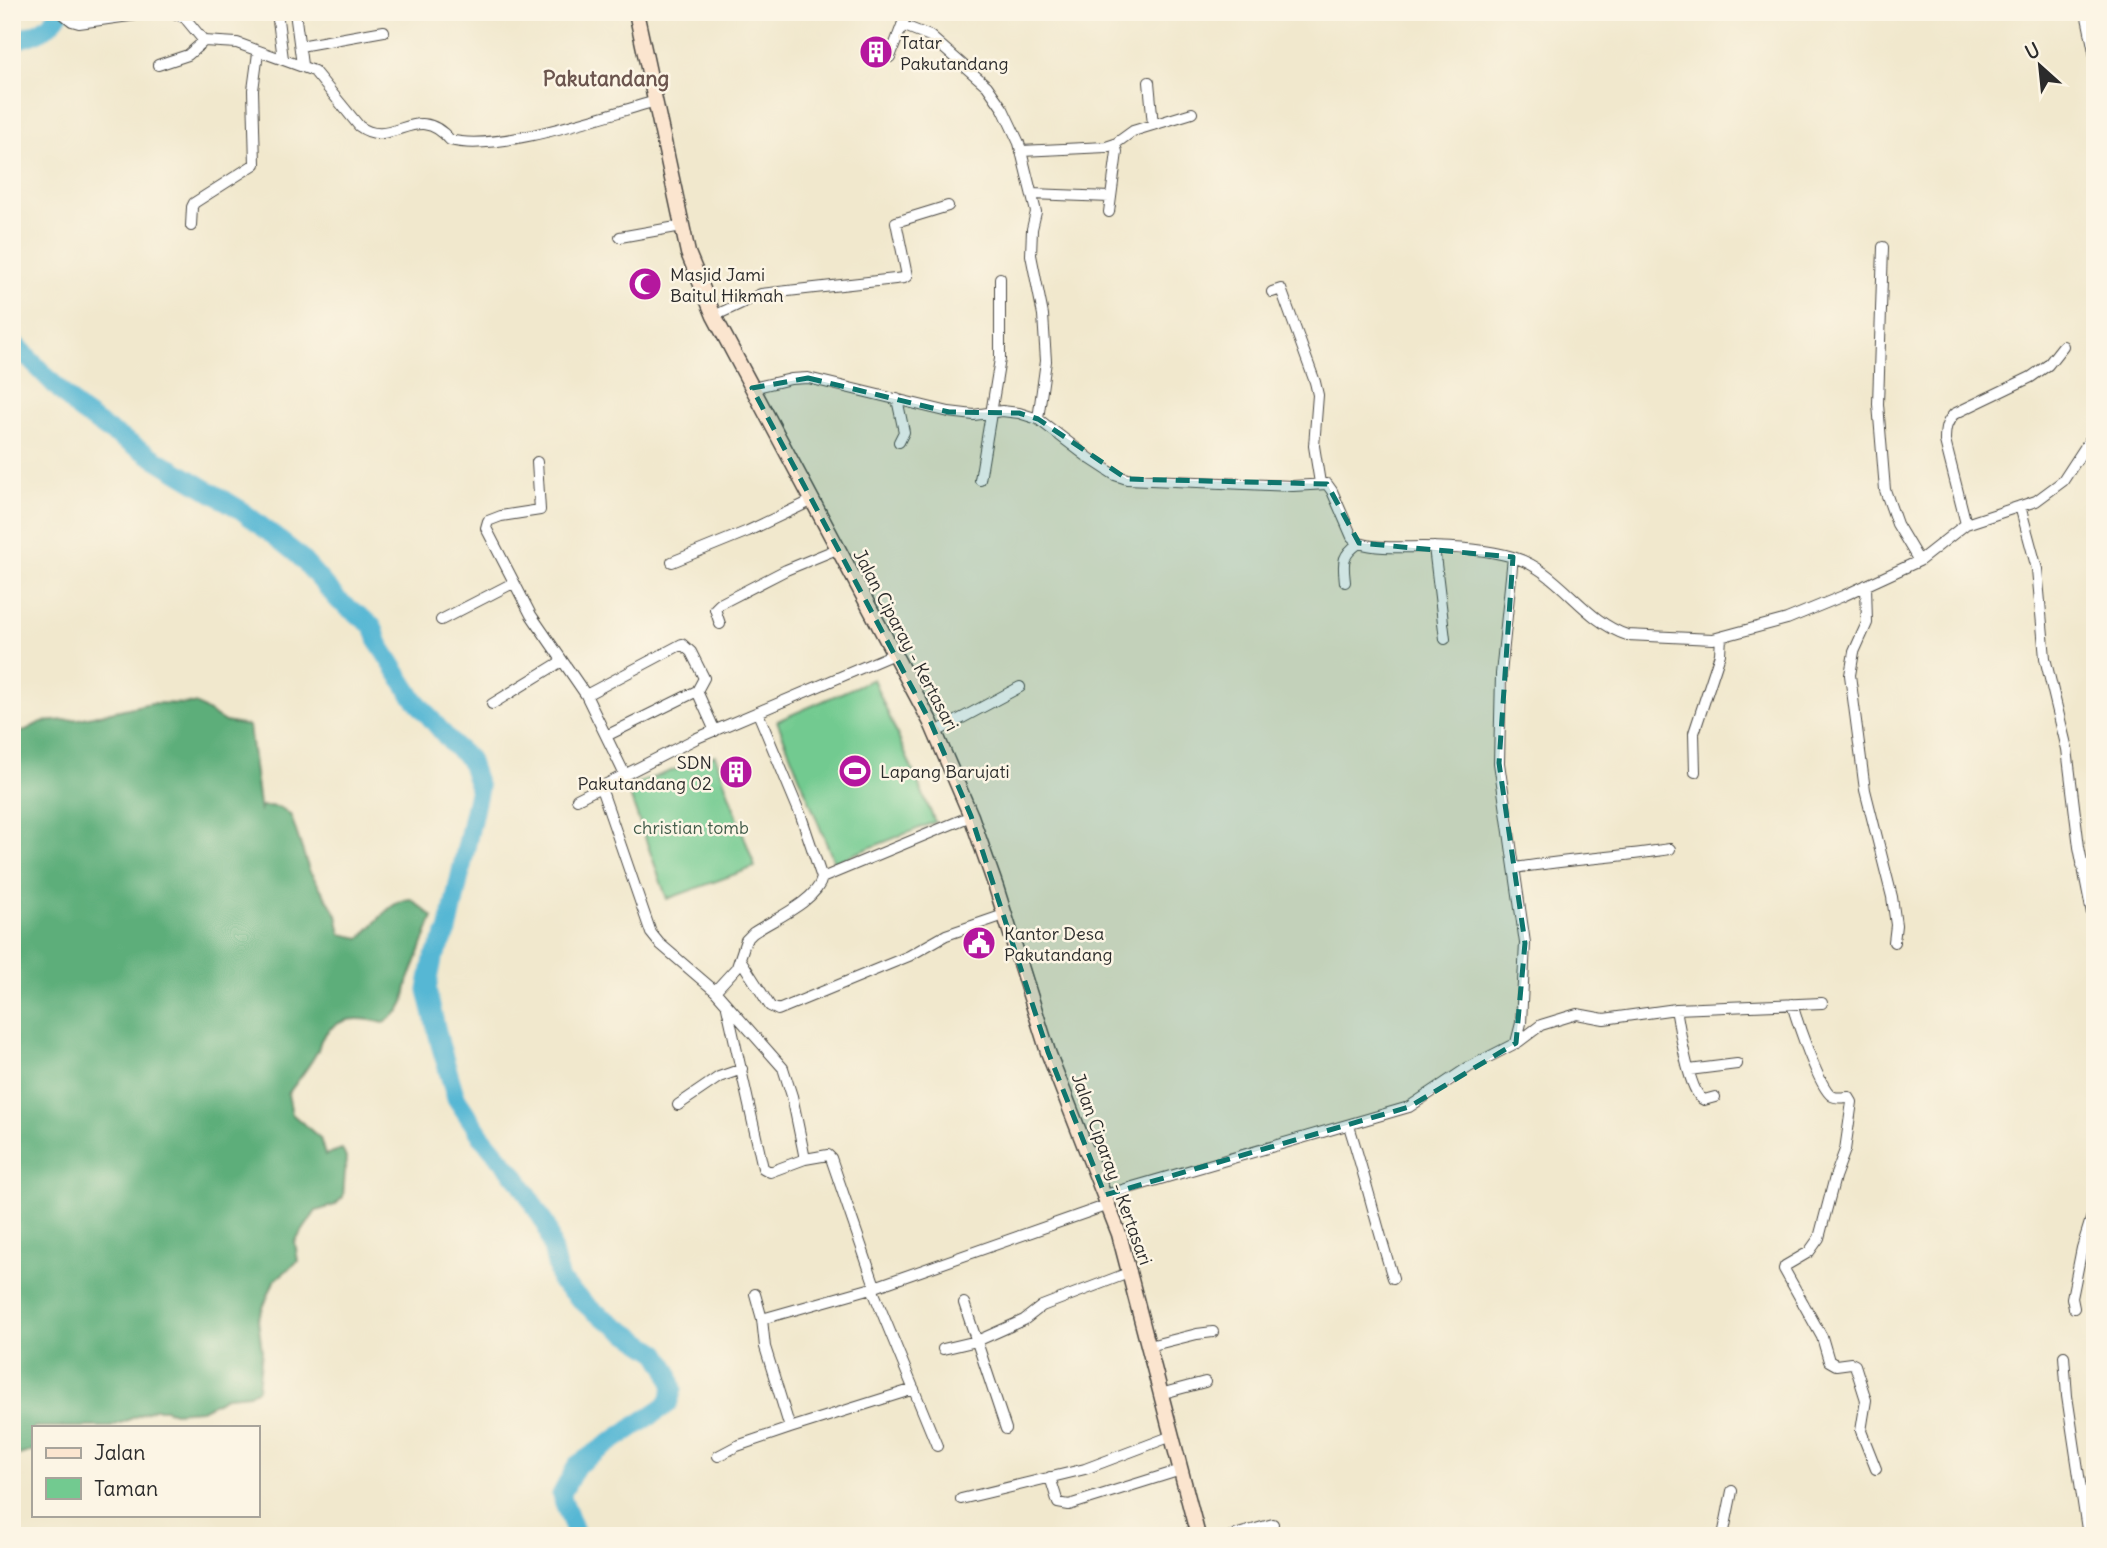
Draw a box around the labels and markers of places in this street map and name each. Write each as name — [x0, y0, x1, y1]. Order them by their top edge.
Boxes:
place label: Tatar Pakutandang — [900, 31, 1008, 75]
building icon: Tatar Pakutandang — [857, 33, 895, 71]
place label: Masjid Jami Baitul Hikmah — [670, 263, 784, 307]
mosque icon: Masjid Jami Baitul Hikmah — [626, 265, 664, 303]
place label: SDN Pakutandang 02 — [578, 751, 712, 795]
sports icon: Lapang Barujati — [836, 752, 874, 790]
building icon: SDN Pakutandang 02 — [717, 753, 755, 791]
place label: Lapang Barujati — [880, 760, 1010, 783]
place label: Kantor Desa Pakutandang — [1004, 922, 1112, 966]
public building icon: Kantor Desa Pakutandang — [960, 924, 998, 962]

